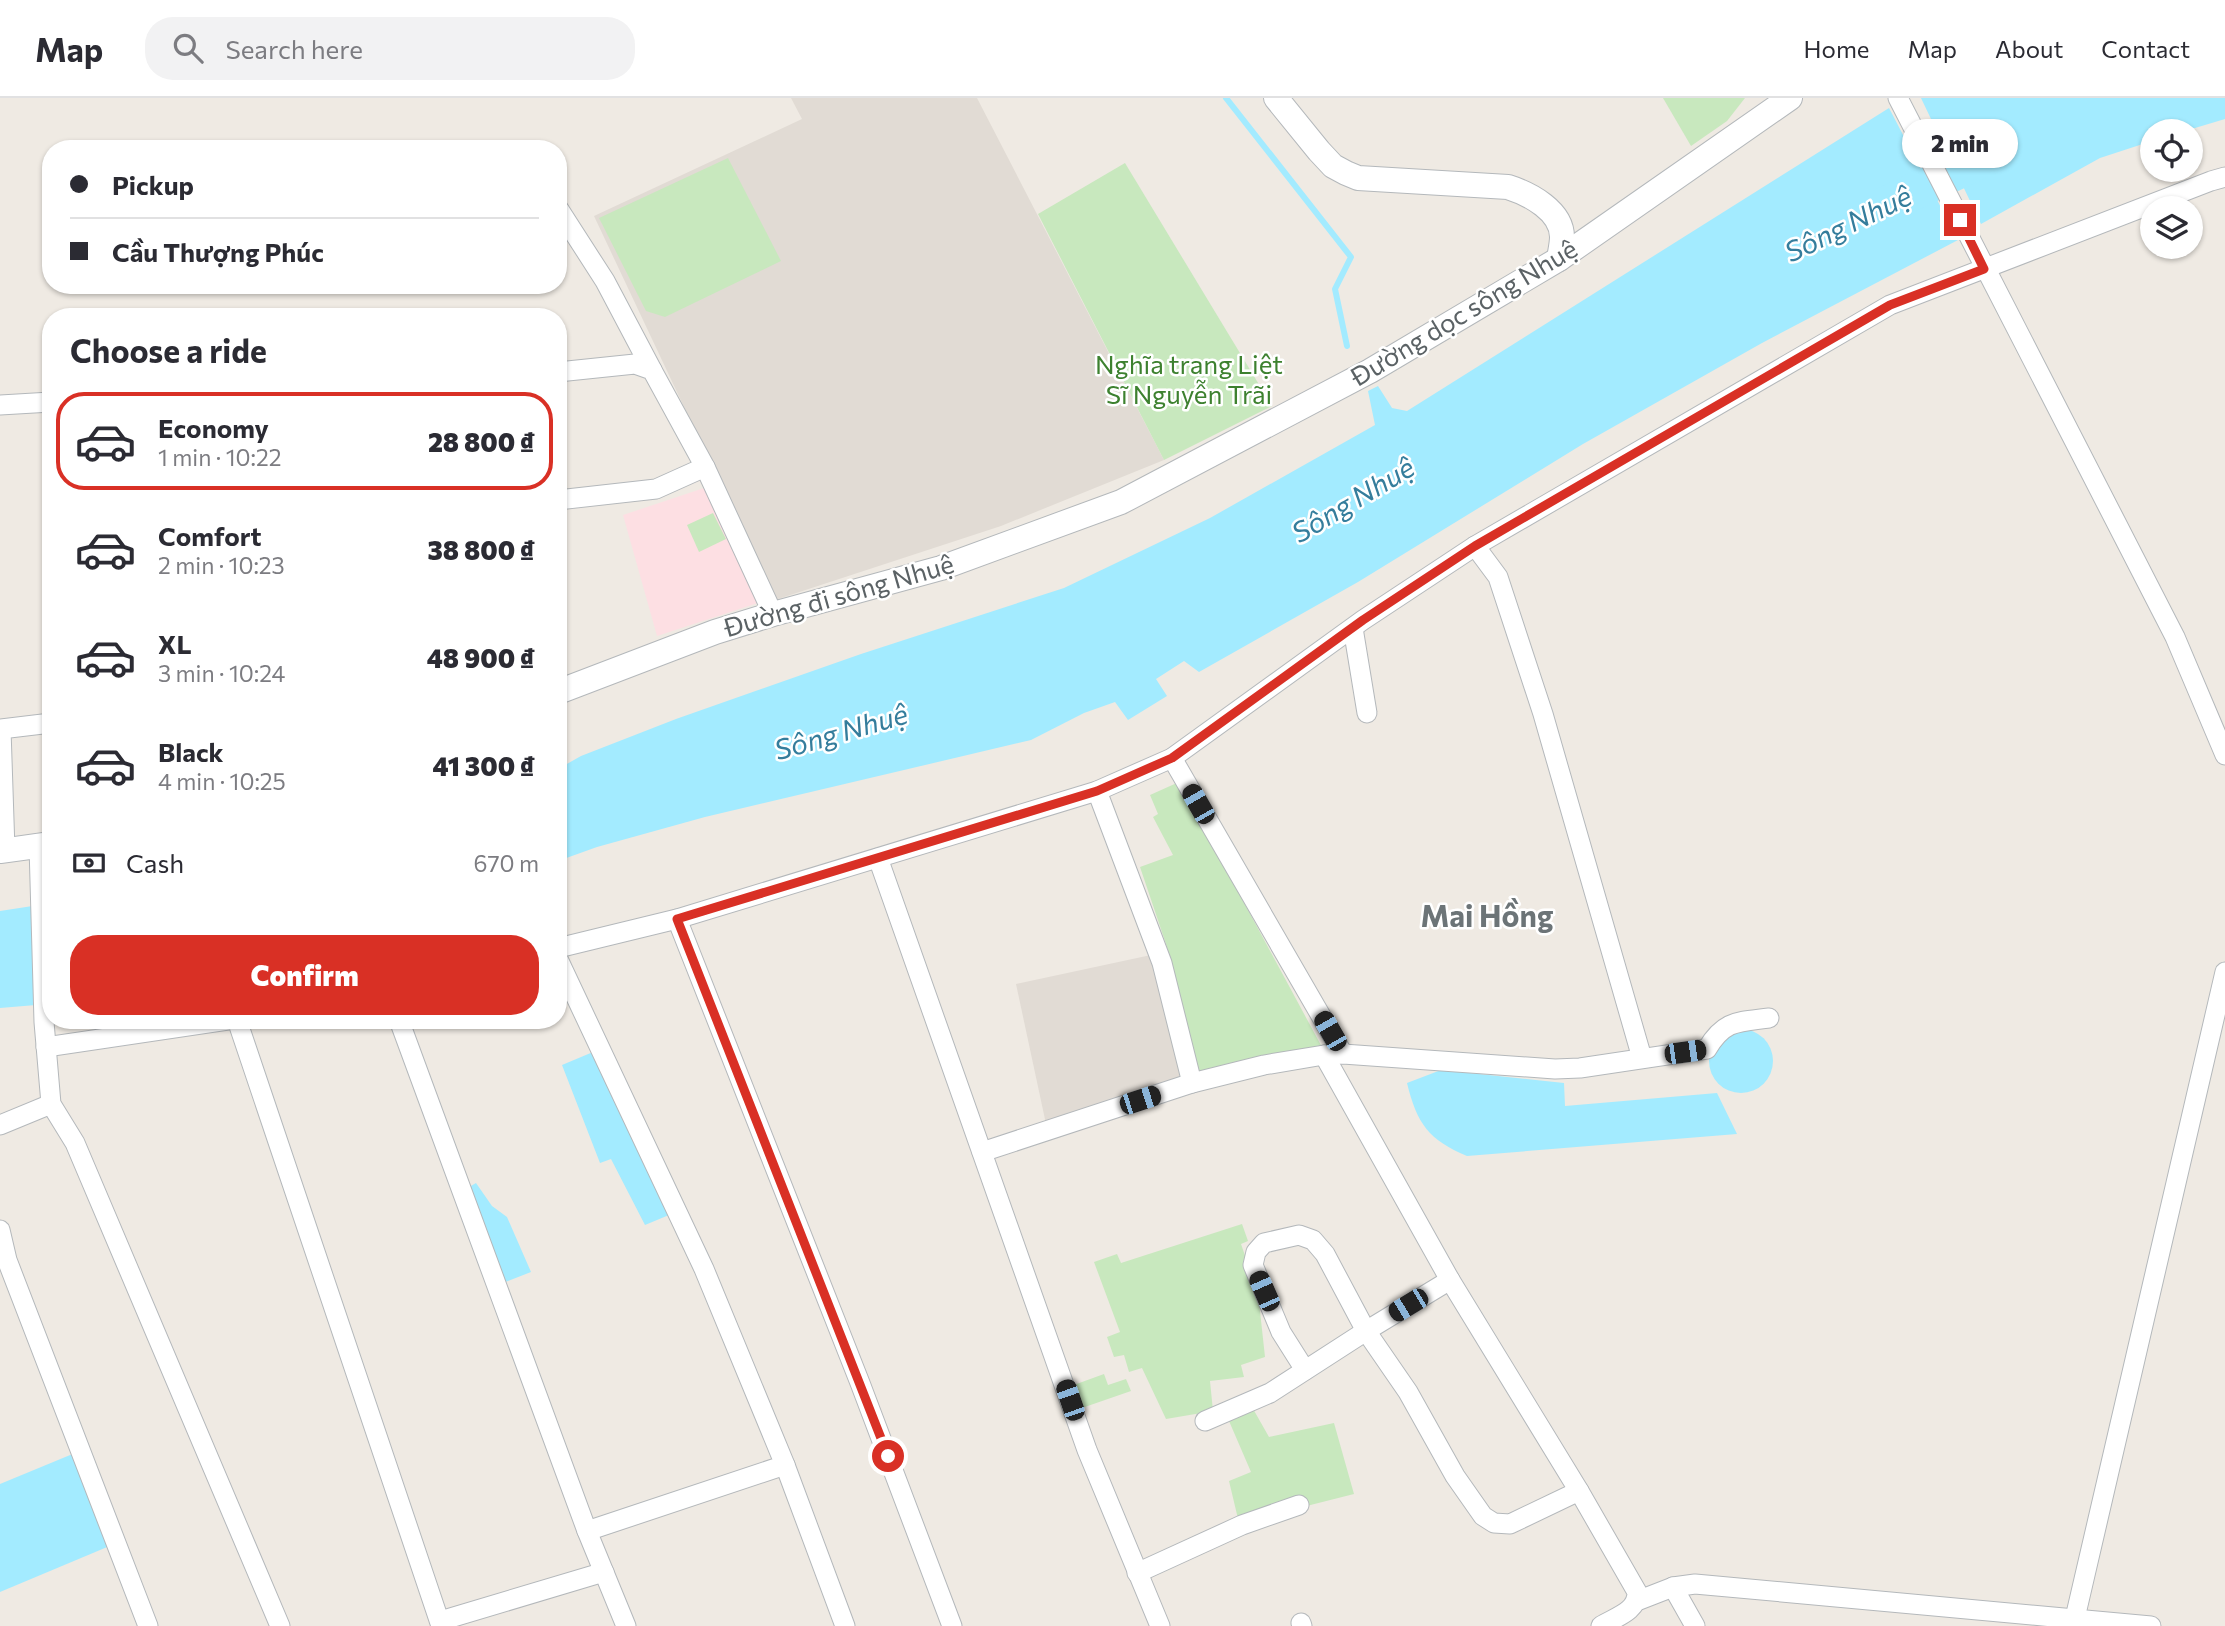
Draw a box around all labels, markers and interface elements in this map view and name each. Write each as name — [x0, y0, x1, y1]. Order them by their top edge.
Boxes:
search box — [145, 17, 635, 80]
text: Map — [35, 28, 103, 69]
icon: search — [169, 29, 207, 67]
text: Search here — [225, 33, 363, 64]
text: Home — [1804, 34, 1870, 63]
text: Map — [1908, 34, 1957, 63]
text: About — [1995, 34, 2063, 63]
text: Contact — [2101, 34, 2190, 63]
callout: 2 min — [1902, 118, 2018, 167]
map controls — [2140, 119, 2203, 259]
button: locate — [2140, 119, 2203, 182]
text: 2 min — [1931, 129, 1989, 157]
text: Pickup — [112, 169, 194, 200]
water label: Sông Nhuệ — [1778, 178, 1917, 268]
button: layers — [2140, 196, 2203, 259]
route end — [1944, 204, 1976, 236]
street label: Đường dọc sông Nhuệ — [1344, 232, 1582, 392]
text: Cầu Thượng Phúc — [112, 236, 324, 267]
text: Choose a ride — [70, 330, 267, 370]
park label: Nghĩa trang Liệt Sĩ Nguyễn Trãi — [1095, 348, 1283, 409]
icon: car — [74, 410, 137, 473]
text: Economy — [158, 412, 269, 443]
text: 28 800 ₫ — [428, 426, 535, 457]
text: 1 min · 10:22 — [158, 443, 281, 471]
water label: Sông Nhuệ — [1285, 449, 1420, 549]
icon: car — [74, 518, 137, 581]
text: Comfort — [158, 520, 261, 551]
text: 38 800 ₫ — [427, 534, 535, 565]
street label: Đường đi sông Nhuệ — [719, 547, 957, 642]
text: 2 min · 10:23 — [158, 551, 285, 579]
icon: car — [74, 626, 137, 689]
text: XL — [158, 628, 192, 659]
text: 48 900 ₫ — [427, 642, 535, 673]
text: 3 min · 10:24 — [158, 659, 285, 687]
water label: Sông Nhuệ — [770, 696, 912, 766]
icon: car — [74, 734, 137, 797]
text: Black — [158, 736, 224, 767]
text: 41 300 ₫ — [432, 750, 535, 781]
text: 4 min · 10:25 — [158, 767, 286, 795]
car — [1179, 781, 1218, 827]
icon: cash — [70, 844, 108, 882]
text: Cash — [126, 847, 184, 878]
text: 670 m — [474, 849, 539, 877]
district label: Mai Hồng — [1421, 896, 1553, 933]
button: Confirm — [70, 935, 539, 1015]
car — [1311, 1008, 1350, 1054]
car — [1663, 1039, 1708, 1065]
car — [1117, 1084, 1164, 1116]
car — [1246, 1268, 1283, 1314]
car — [1385, 1285, 1432, 1325]
car — [1054, 1377, 1087, 1423]
route start — [872, 1440, 904, 1472]

